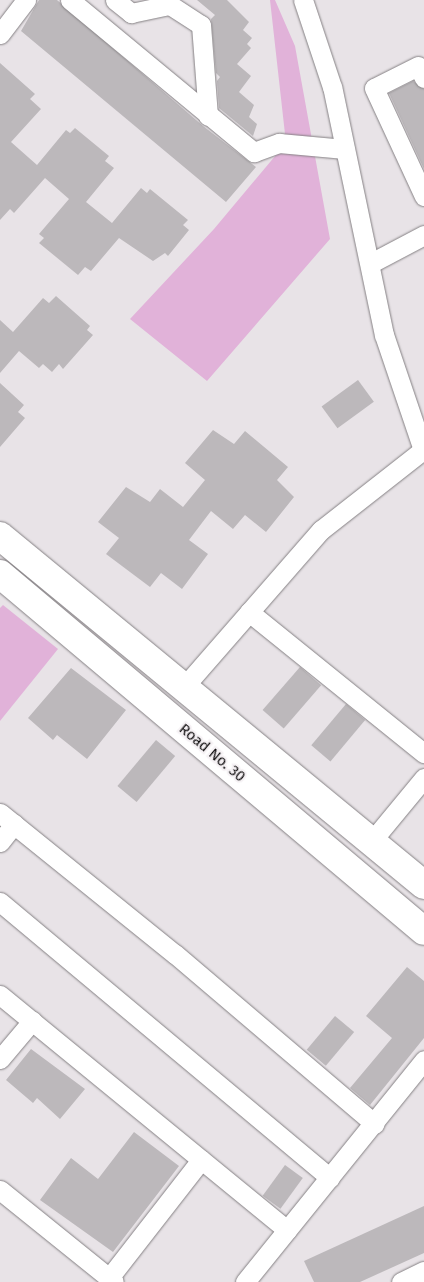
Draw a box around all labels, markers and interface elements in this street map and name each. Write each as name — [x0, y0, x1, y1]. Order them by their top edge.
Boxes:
street label: Road No. 30 — [175, 720, 249, 786]

